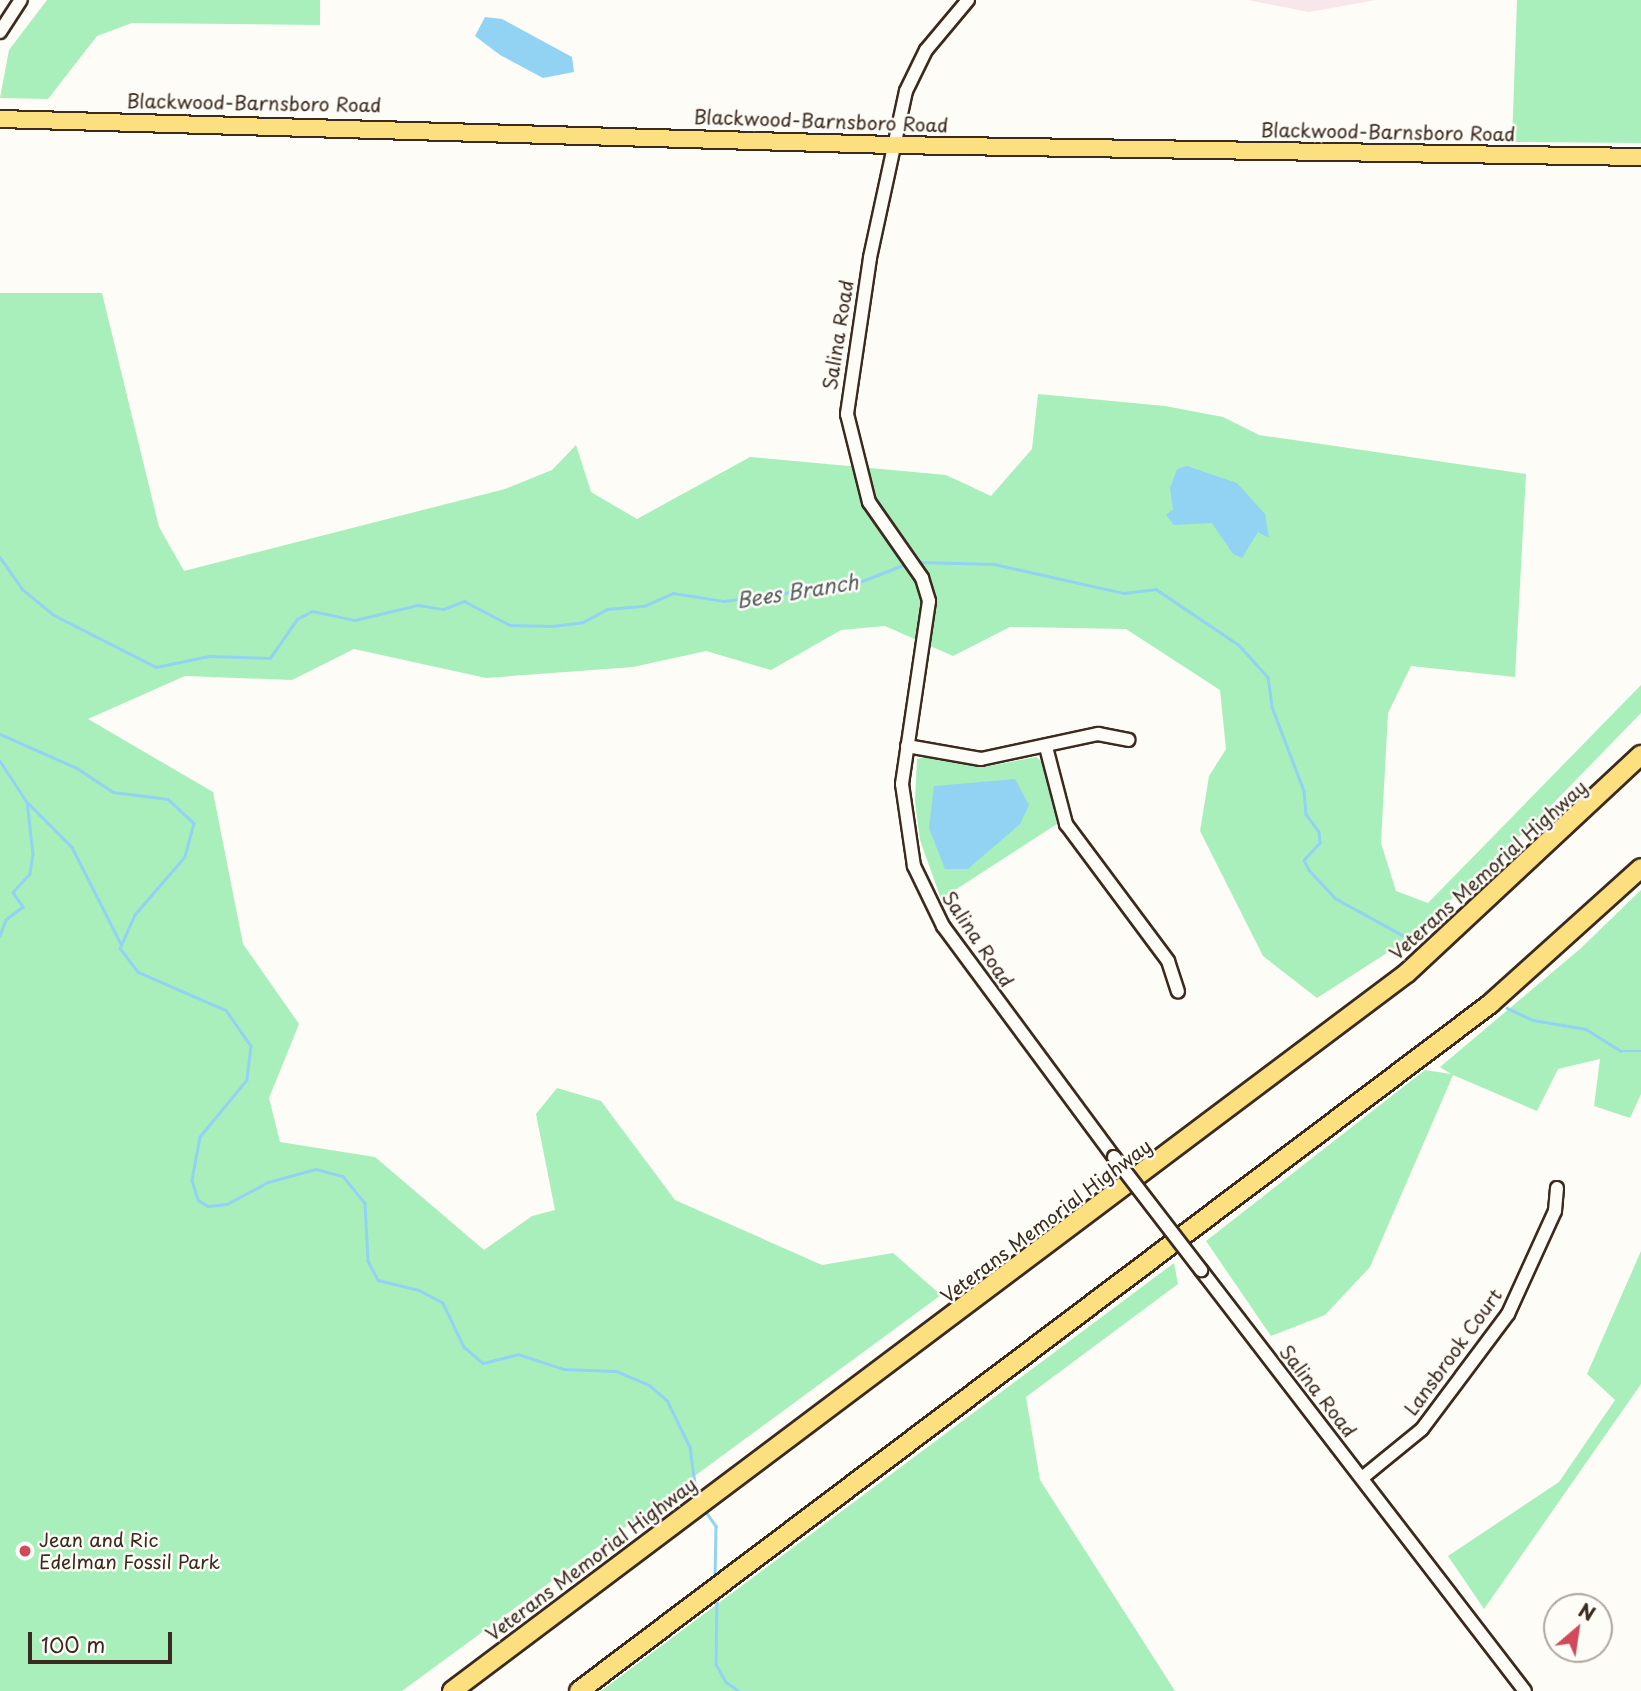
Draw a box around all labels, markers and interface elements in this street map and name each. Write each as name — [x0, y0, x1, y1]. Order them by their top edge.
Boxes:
street label: Blackwood-Barnsboro Road — [126, 89, 382, 117]
street label: Blackwood-Barnsboro Road — [693, 105, 949, 137]
street label: Blackwood-Barnsboro Road — [1260, 118, 1516, 146]
street label: Salina Road — [818, 279, 858, 391]
water label: Bees Branch — [733, 568, 861, 612]
street label: Veterans Memorial Highway — [1385, 775, 1591, 965]
street label: Salina Road — [938, 887, 1018, 991]
street label: Veterans Memorial Highway — [936, 1134, 1156, 1308]
street label: Lansbrook Court — [1399, 1284, 1507, 1420]
street label: Salina Road — [1275, 1341, 1361, 1441]
street label: Veterans Memorial Highway — [481, 1472, 701, 1646]
place label: Jean and Ric Edelman Fossil Park — [39, 1529, 221, 1573]
marker: Jean and Ric Edelman Fossil Park — [17, 1543, 33, 1559]
north arrow — [1543, 1593, 1613, 1663]
text: N — [1574, 1595, 1601, 1627]
scale bar — [32, 1618, 175, 1662]
text: 100 m — [41, 1628, 105, 1660]

